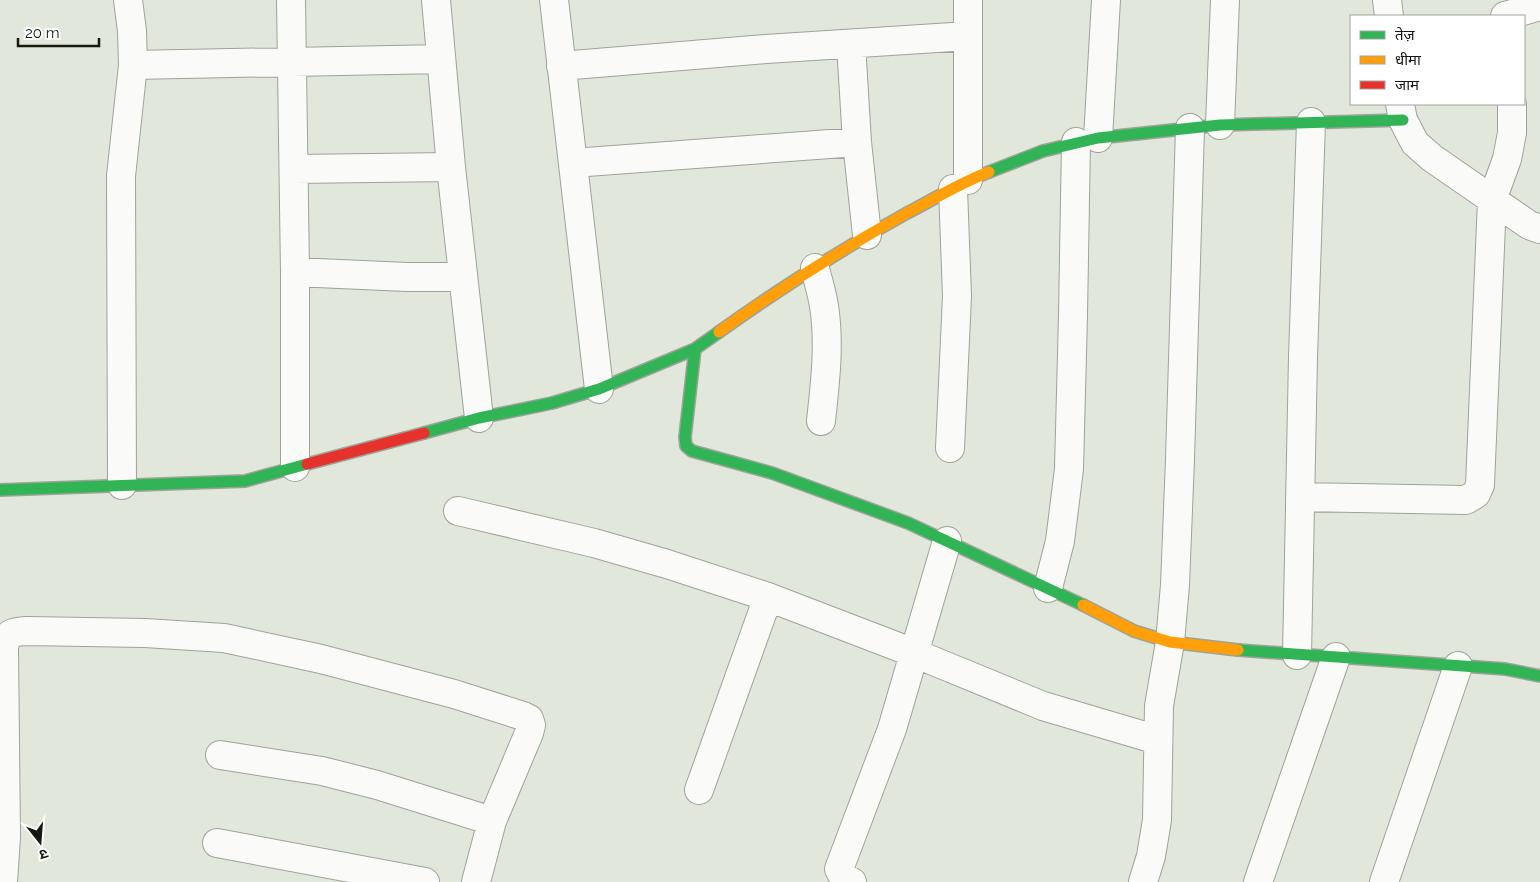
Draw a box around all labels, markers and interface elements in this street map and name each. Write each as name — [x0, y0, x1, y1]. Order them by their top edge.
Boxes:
scale bar — [18, 15, 99, 47]
legend — [1350, 15, 1525, 105]
text: 20 m — [25, 24, 60, 42]
text: तेज़ — [1395, 26, 1416, 44]
text: धीमा — [1395, 51, 1422, 69]
text: जाम — [1395, 76, 1420, 94]
north arrow — [15, 817, 65, 867]
text: उ — [37, 846, 50, 864]

